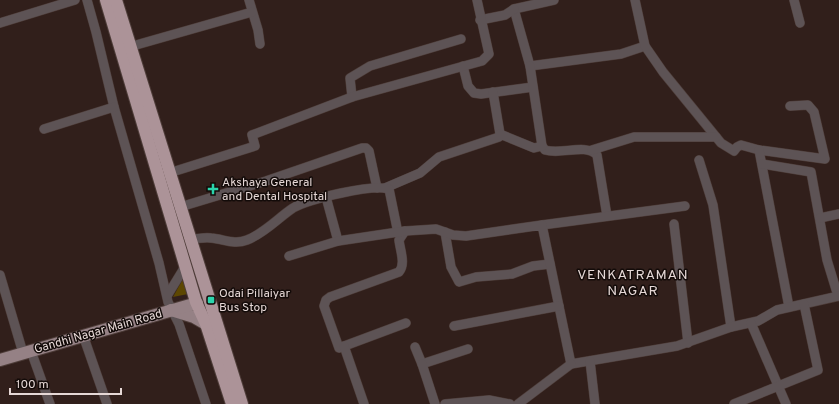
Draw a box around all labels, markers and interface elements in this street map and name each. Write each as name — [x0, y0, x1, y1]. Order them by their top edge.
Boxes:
place label: Akshaya General and Dental Hospital — [222, 175, 327, 205]
marker: Akshaya General and Dental Hospital — [207, 183, 219, 195]
district label: VENKATRAMAN NAGAR — [577, 267, 689, 300]
place label: Odai Pillaiyar Bus Stop — [219, 286, 290, 316]
marker: Odai Pillaiyar Bus Stop — [206, 295, 216, 305]
street label: Gandhi Nagar Main Road — [32, 306, 164, 358]
scale bar — [10, 370, 121, 396]
text: 100 m — [16, 377, 49, 393]

